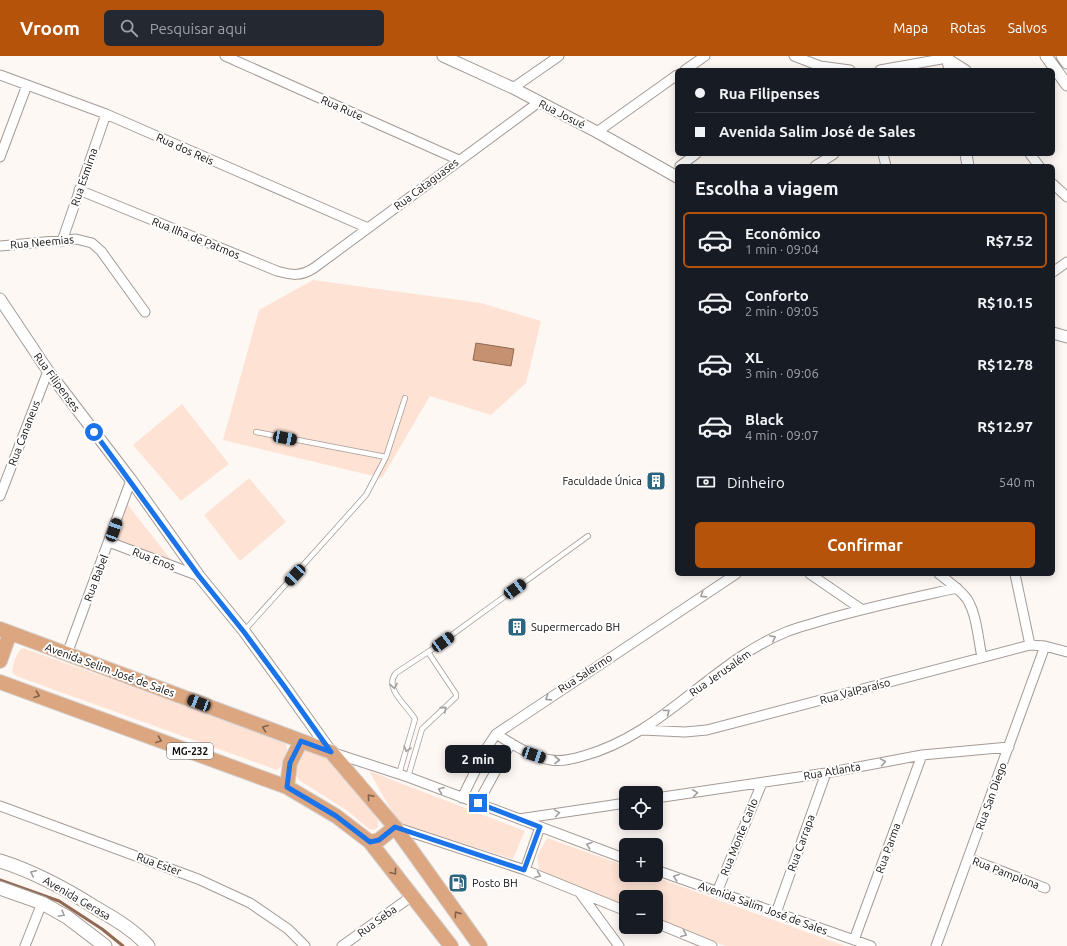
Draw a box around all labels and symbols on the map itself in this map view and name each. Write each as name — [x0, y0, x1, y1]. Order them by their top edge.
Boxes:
street label: Rua Rute — [319, 93, 365, 123]
street label: Rua Josué — [537, 97, 587, 131]
street label: Rua dos Reis — [154, 131, 216, 167]
street label: Rua Esmirna — [68, 146, 100, 208]
street label: Rua Cataguases — [391, 156, 461, 212]
street label: Rua Ilha de Patmos — [150, 215, 242, 261]
street label: Rua Neemias — [10, 233, 75, 251]
street label: Rua Filipenses — [32, 350, 82, 414]
street label: Rua Cananeus — [6, 398, 42, 467]
route start — [85, 423, 103, 441]
car — [272, 430, 298, 446]
building icon: Faculdade Única — [645, 470, 667, 492]
place label: Faculdade Única — [562, 474, 642, 487]
car — [104, 517, 124, 543]
street label: Rua Enos — [131, 545, 177, 573]
street label: Rua Babel — [82, 553, 110, 603]
car — [282, 562, 308, 588]
car — [502, 577, 528, 601]
one-way arrow — [700, 591, 707, 598]
building icon: Supermercado BH — [506, 616, 528, 638]
place label: Supermercado BH — [531, 621, 620, 633]
car — [430, 630, 456, 654]
one-way arrow — [769, 635, 777, 643]
street label: Avenida Selim José de Sales — [44, 641, 177, 699]
street label: Rua Jerusalém — [687, 647, 753, 699]
street label: Rua Salermo — [556, 651, 614, 695]
street label: Rua ValParaíso — [818, 676, 892, 706]
one-way arrow — [389, 683, 398, 689]
one-way arrow — [33, 691, 40, 699]
car — [186, 693, 212, 713]
one-way arrow — [545, 693, 552, 701]
one-way arrow — [439, 707, 446, 714]
one-way arrow — [662, 710, 669, 717]
one-way arrow — [261, 724, 268, 732]
one-way arrow — [155, 735, 162, 744]
road number: MG-232 — [167, 743, 213, 759]
callout: 2 min — [445, 745, 511, 773]
car — [521, 745, 547, 765]
one-way arrow — [403, 746, 412, 753]
one-way arrow — [554, 756, 560, 764]
one-way arrow — [880, 759, 886, 767]
street label: Rua Atlanta — [803, 760, 861, 782]
street label: Rua San Diego — [973, 761, 1009, 831]
one-way arrow — [438, 787, 445, 795]
one-way arrow — [692, 789, 698, 798]
one-way arrow — [367, 794, 374, 802]
route end — [469, 794, 487, 812]
street label: Rua Monte Carlo — [718, 797, 760, 877]
one-way arrow — [553, 809, 560, 818]
street label: Rua Carrapa — [785, 813, 817, 873]
street label: Rua Parma — [873, 821, 903, 875]
one-way arrow — [586, 842, 593, 850]
street label: Rua Ester — [135, 850, 184, 878]
street label: Rua Pamplona — [971, 855, 1041, 891]
one-way arrow — [389, 868, 396, 875]
one-way arrow — [29, 870, 37, 878]
one-way arrow — [534, 870, 542, 878]
fuel station icon: Posto BH — [447, 872, 469, 894]
one-way arrow — [672, 873, 679, 881]
street label: Avenida Gerasa — [41, 874, 113, 922]
place label: Posto BH — [472, 877, 518, 889]
street label: Avenida Salim José de Sales — [697, 879, 829, 937]
street label: Rua Seba — [355, 903, 399, 939]
one-way arrow — [57, 909, 65, 916]
one-way arrow — [455, 912, 462, 919]
one-way arrow — [681, 930, 688, 938]

